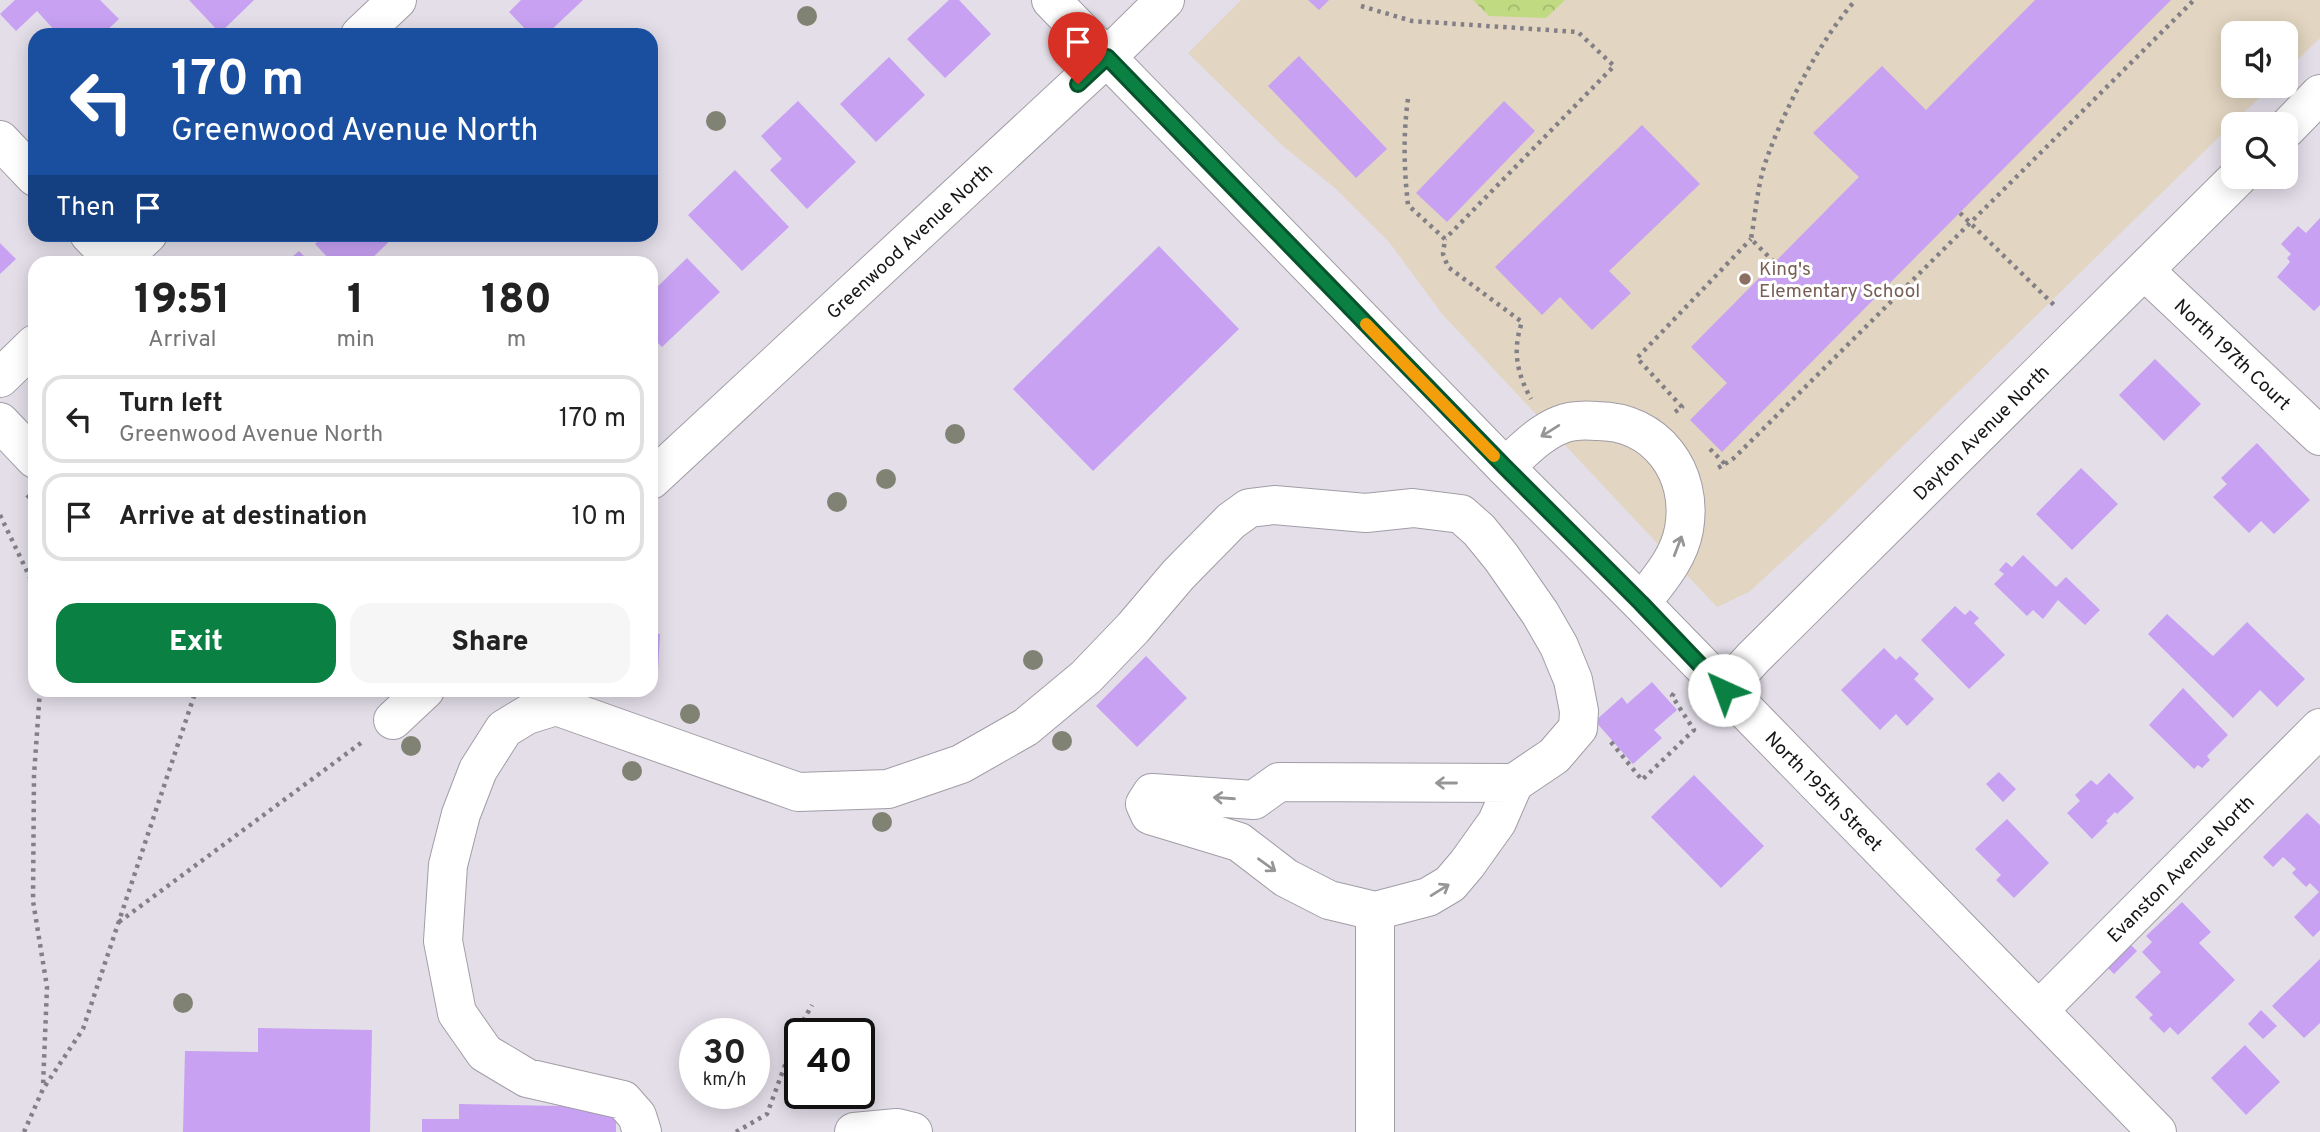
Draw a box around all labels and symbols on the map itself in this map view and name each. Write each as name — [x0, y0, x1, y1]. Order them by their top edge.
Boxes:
pin — [1048, 12.0, 1108, 84]
street label: Greenwood Avenue North — [822, 159, 999, 325]
place label: King's Elementary School — [1759, 258, 1920, 304]
marker: King's Elementary School — [1737, 271, 1753, 287]
street label: North 197th Court — [2168, 295, 2295, 416]
street label: Dayton Avenue North — [1909, 361, 2055, 506]
one-way arrow — [1540, 425, 1560, 439]
one-way arrow — [1673, 535, 1686, 557]
position arrow — [1687, 653, 1761, 727]
street label: North 195th Street — [1759, 727, 1887, 857]
one-way arrow — [1435, 776, 1458, 790]
one-way arrow — [1214, 791, 1236, 804]
street label: Evanston Avenue North — [2103, 791, 2260, 949]
one-way arrow — [1257, 858, 1276, 872]
one-way arrow — [1429, 882, 1449, 896]
speed limit sign: 40 — [784, 1018, 875, 1109]

